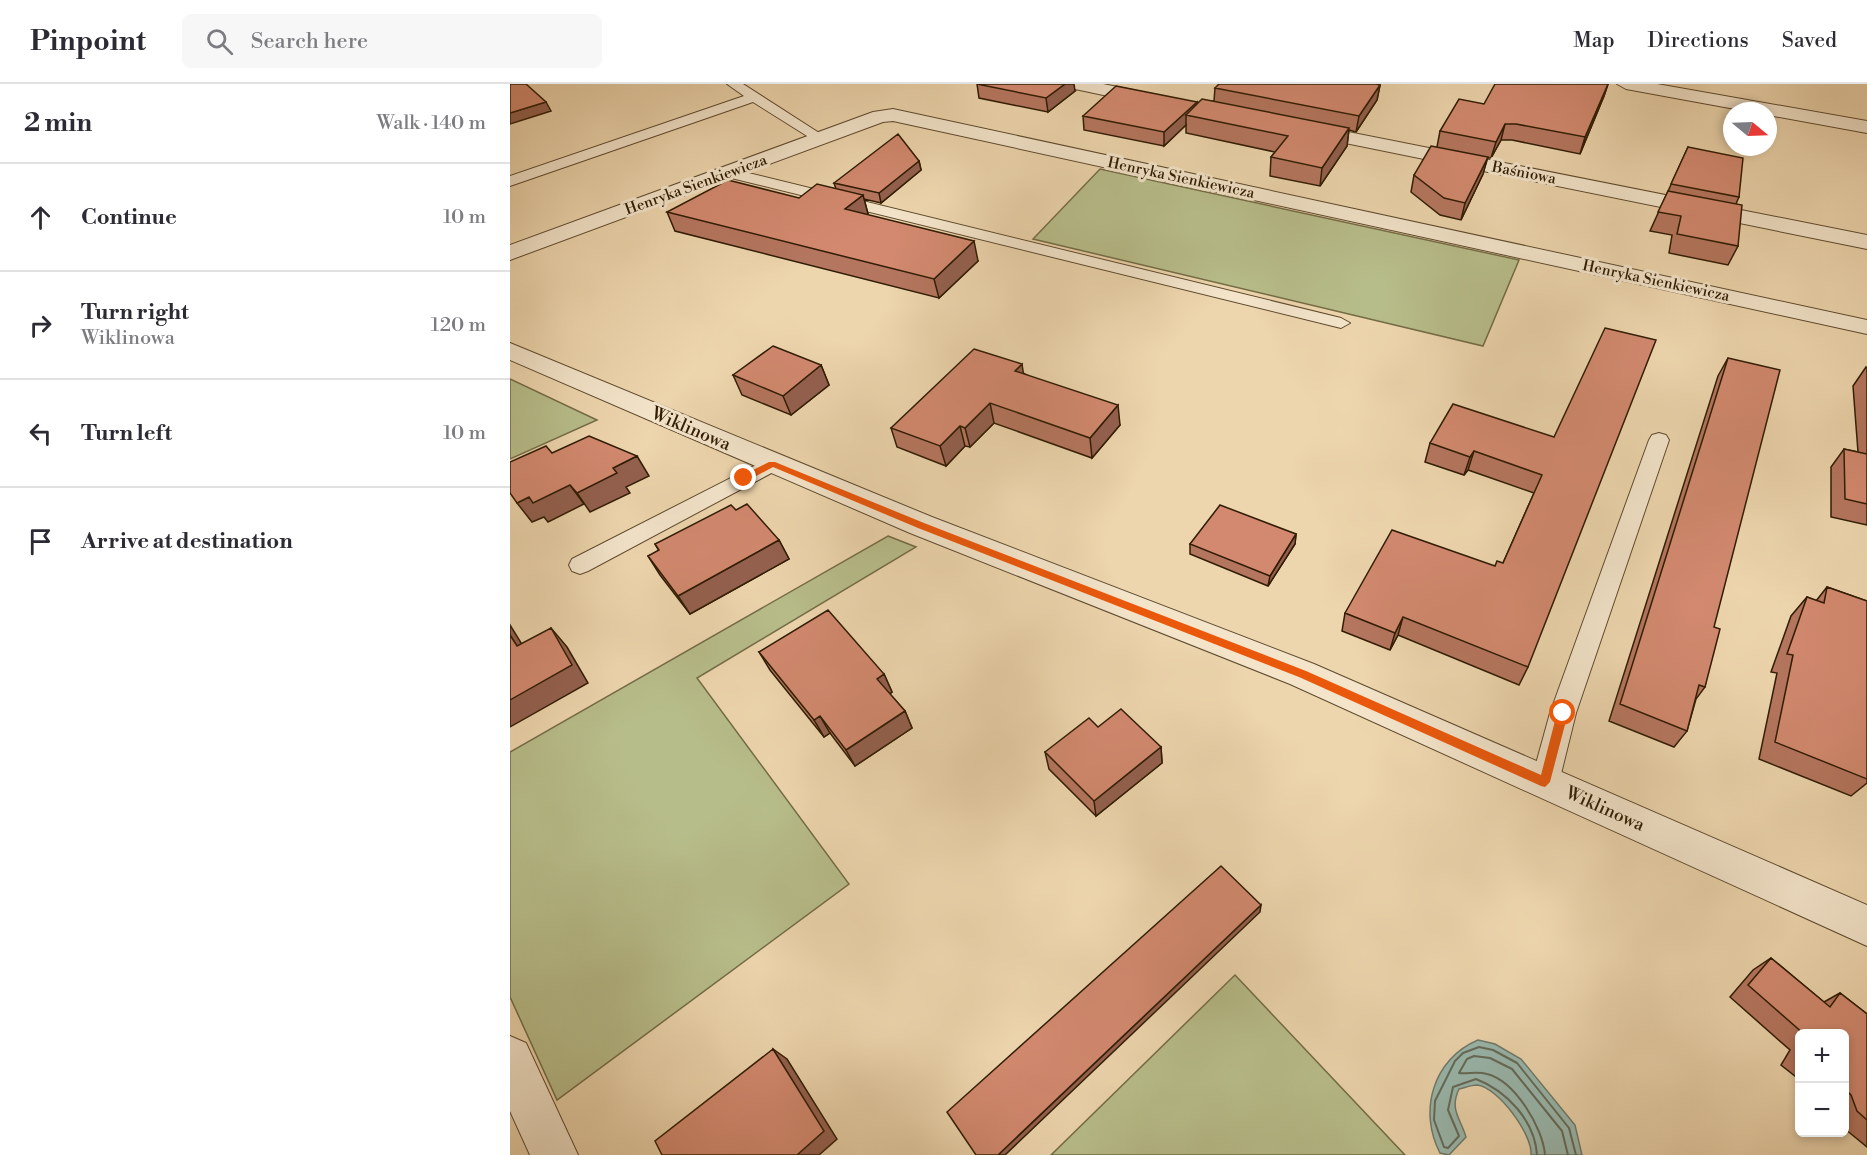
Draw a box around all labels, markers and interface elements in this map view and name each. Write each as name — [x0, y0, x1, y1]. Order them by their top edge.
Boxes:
search box — [182, 14, 602, 68]
text: Pinpoint — [30, 24, 146, 59]
icon: search — [203, 25, 236, 58]
text: Search here — [251, 28, 368, 55]
text: Map — [1573, 28, 1615, 54]
text: Directions — [1648, 28, 1749, 54]
text: Saved — [1782, 28, 1837, 54]
north arrow — [1723, 102, 1777, 156]
text: 2 min — [24, 107, 92, 139]
text: Walk · 140 m — [376, 111, 486, 136]
street label: Henryka Sienkiewicza — [622, 150, 770, 220]
street label: Henryka Sienkiewicza — [1106, 153, 1257, 203]
street label: Baśniowa — [1489, 157, 1558, 189]
icon: ahead — [24, 201, 57, 234]
text: Continue — [81, 204, 177, 231]
text: 10 m — [443, 205, 486, 230]
street label: Henryka Sienkiewicza — [1581, 256, 1732, 306]
text: Turn right — [81, 299, 189, 326]
icon: right — [24, 309, 57, 342]
text: 120 m — [431, 313, 486, 338]
text: Wiklinowa — [81, 326, 175, 351]
street label: Wiklinowa — [647, 402, 735, 456]
icon: left — [24, 417, 57, 450]
text: Turn left — [81, 420, 172, 447]
text: 10 m — [443, 421, 486, 446]
route end — [730, 464, 756, 490]
icon: arrive — [24, 525, 57, 558]
text: Arrive at destination — [81, 528, 293, 555]
route start — [1549, 699, 1575, 725]
street label: Wiklinowa — [1561, 781, 1649, 837]
map controls — [1795, 1029, 1849, 1137]
button: + — [1795, 1029, 1849, 1083]
button: − — [1795, 1083, 1849, 1137]

